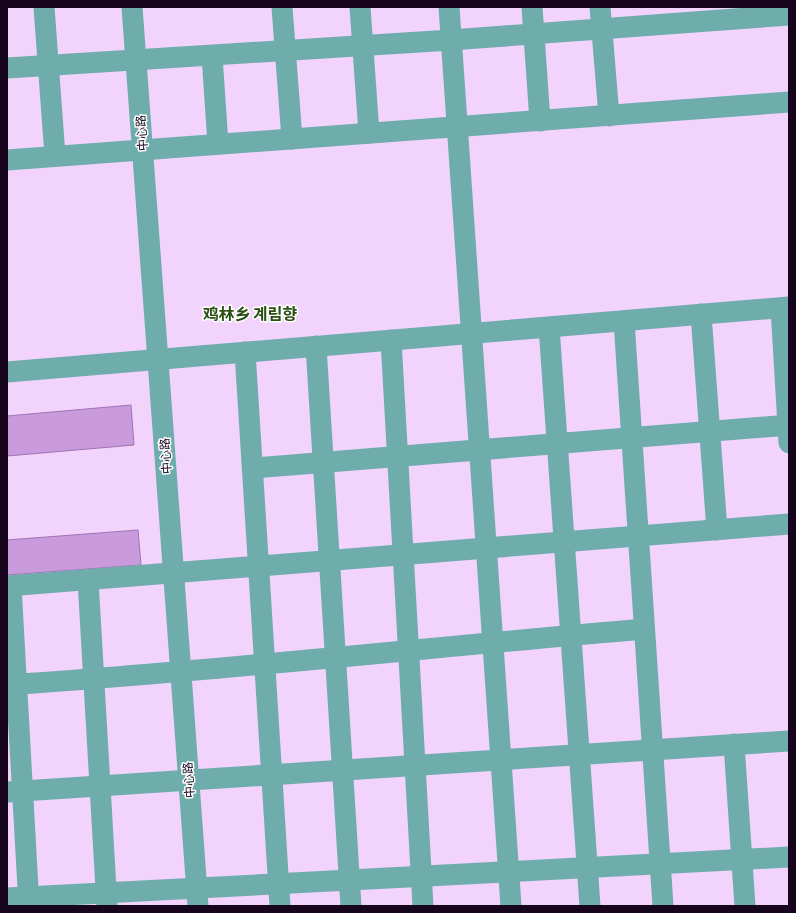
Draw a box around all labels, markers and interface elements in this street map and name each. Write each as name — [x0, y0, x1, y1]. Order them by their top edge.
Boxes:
street label: 中心路 — [134, 115, 150, 151]
district label: 鸡林乡 계림향 — [203, 305, 297, 323]
street label: 中心路 — [158, 438, 174, 474]
street label: 中心路 — [181, 762, 197, 798]

